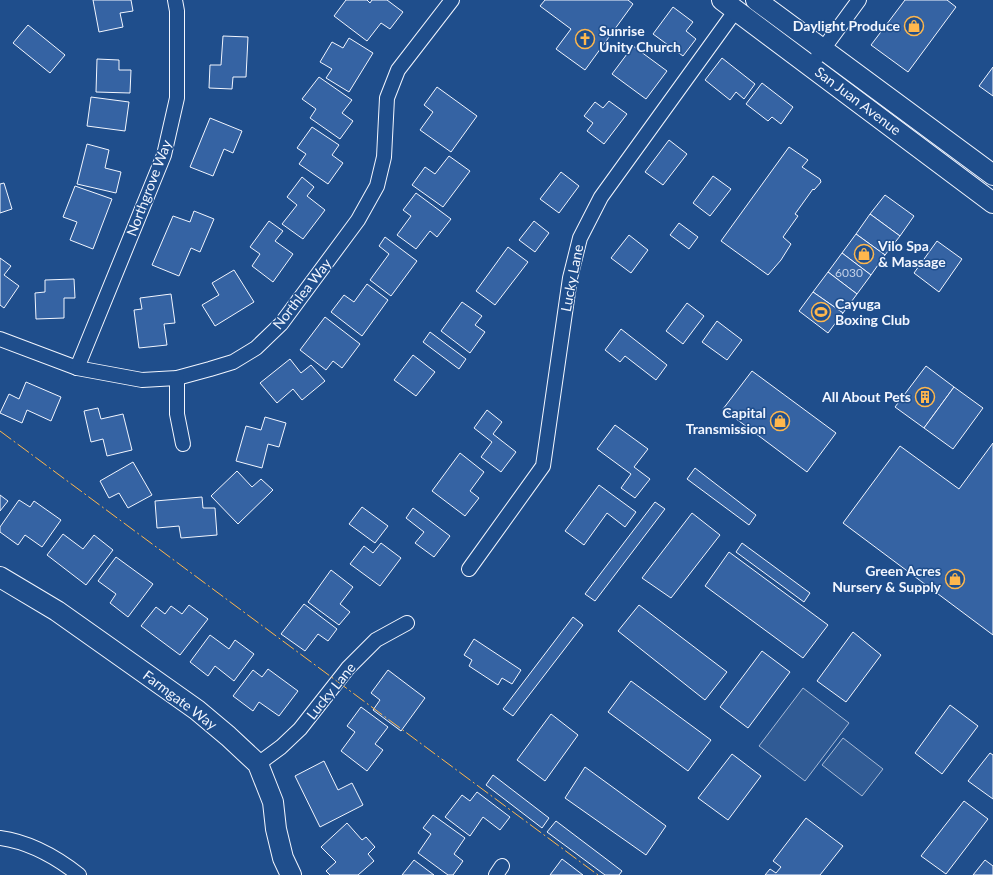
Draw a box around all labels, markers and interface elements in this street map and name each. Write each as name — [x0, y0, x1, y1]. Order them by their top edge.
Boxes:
shop icon: Daylight Produce — [903, 15, 925, 37]
place label: Daylight Produce — [793, 17, 901, 34]
place label: Sunrise Unity Church — [599, 22, 681, 55]
church icon: Sunrise Unity Church — [574, 28, 596, 50]
street label: San Juan Avenue — [812, 63, 905, 138]
street label: Northgrove Way — [122, 137, 175, 238]
place label: Vilo Spa & Massage — [877, 237, 946, 270]
street label: Lucky Lane — [557, 243, 586, 313]
shop icon: Vilo Spa & Massage — [853, 243, 875, 265]
street label: Northlea Way — [269, 254, 335, 332]
house number: 6030 — [835, 265, 863, 280]
place label: Cayuga Boxing Club — [835, 295, 910, 328]
sports icon: Cayuga Boxing Club — [810, 301, 832, 323]
building icon: All About Pets — [914, 386, 936, 408]
place label: All About Pets — [821, 388, 911, 405]
place label: Capital Transmission — [686, 404, 766, 437]
shop icon: Capital Transmission — [769, 410, 791, 432]
place label: Green Acres Nursery & Supply — [832, 562, 942, 595]
shop icon: Green Acres Nursery & Supply — [944, 568, 966, 590]
street label: Lucky Lane — [303, 659, 359, 723]
street label: Farmgate Way — [140, 666, 221, 733]

